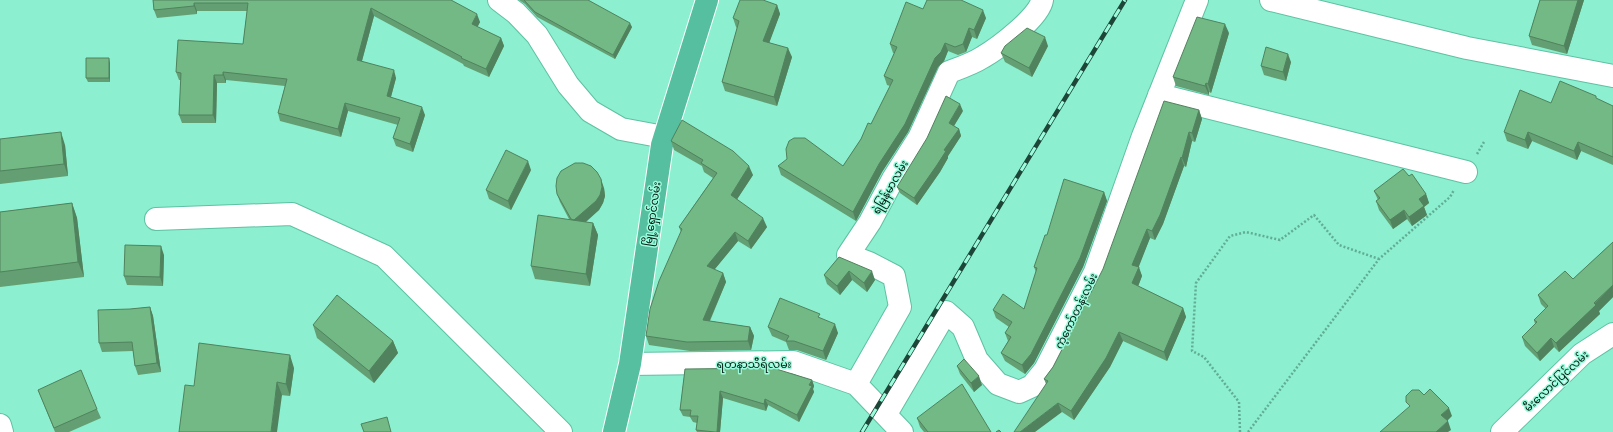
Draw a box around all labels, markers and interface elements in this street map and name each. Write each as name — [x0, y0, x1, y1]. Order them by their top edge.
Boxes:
street label: ရဲမြန်မာလမ်း — [869, 157, 913, 217]
street label: မြို့ရှောင်လမ်း — [641, 181, 665, 248]
street label: ကံ့ကော်တန်းလမ်း — [1052, 271, 1102, 352]
street label: မီးလောင်ပြင်လမ်း — [1521, 347, 1593, 416]
street label: ရတနာသီရိလမ်း — [717, 357, 792, 373]

